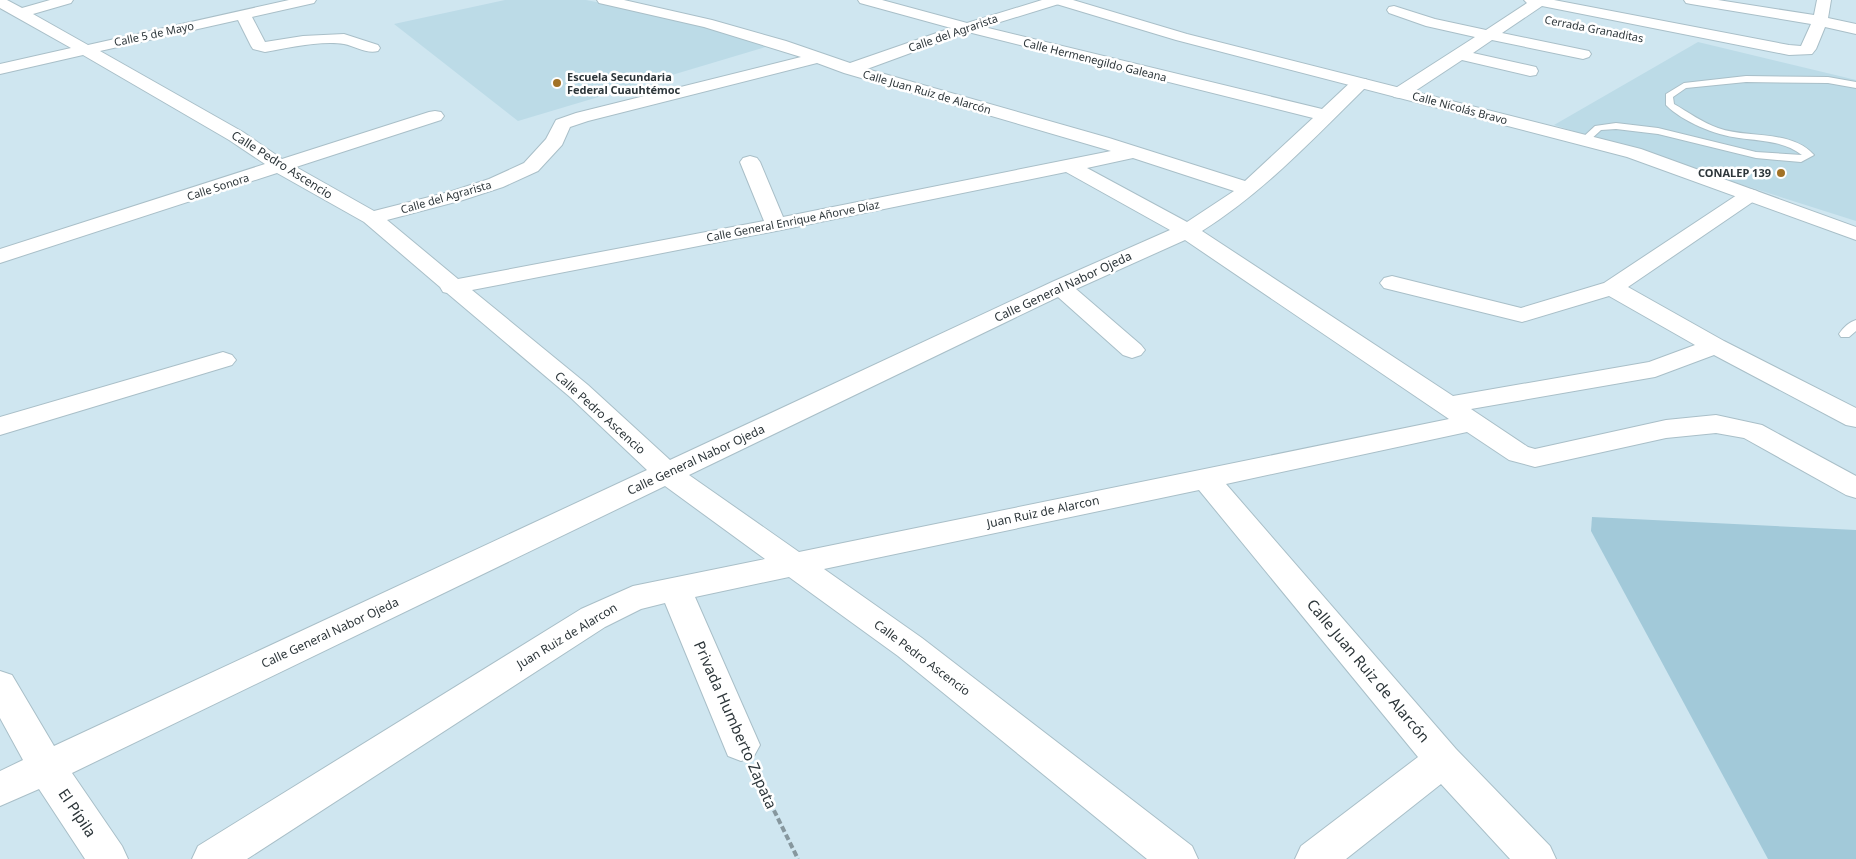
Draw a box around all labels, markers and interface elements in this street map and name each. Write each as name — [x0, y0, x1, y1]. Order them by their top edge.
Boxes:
street label: Calle del Agrarista — [906, 10, 1000, 55]
street label: Cerrada Granaditas — [1543, 12, 1645, 45]
street label: Calle 5 de Mayo — [113, 18, 196, 49]
street label: Calle Hermenegildo Galeana — [1022, 34, 1168, 85]
street label: Calle Juan Ruiz de Alarcón — [861, 66, 993, 117]
place label: Escuela Secundaria Federal Cuauhtémoc — [567, 69, 681, 97]
marker: Escuela Secundaria Federal Cuauhtémoc — [551, 77, 563, 89]
street label: Calle Nicolás Bravo — [1411, 88, 1510, 128]
street label: Calle Pedro Ascencio — [228, 127, 336, 203]
place label: CONALEP 139 — [1698, 165, 1771, 180]
marker: CONALEP 139 — [1775, 167, 1787, 179]
street label: Calle Sonora — [185, 169, 251, 204]
street label: Calle del Agrarista — [399, 176, 493, 217]
street label: Calle General Enrique Añorve Díaz — [705, 196, 881, 245]
street label: Calle General Nabor Ojeda — [991, 247, 1134, 326]
street label: Calle Pedro Ascencio — [551, 367, 649, 458]
street label: Calle General Nabor Ojeda — [624, 420, 767, 499]
street label: Juan Ruiz de Alarcon — [984, 491, 1101, 532]
street label: Calle General Nabor Ojeda — [258, 593, 401, 672]
street label: Calle Juan Ruiz de Alarcón — [1303, 595, 1435, 746]
street label: Juan Ruiz de Alarcon — [512, 599, 620, 673]
street label: Calle Pedro Ascencio — [871, 616, 974, 699]
street label: Privada Humberto Zapata — [690, 637, 782, 812]
street label: El Pípila — [54, 784, 101, 841]

